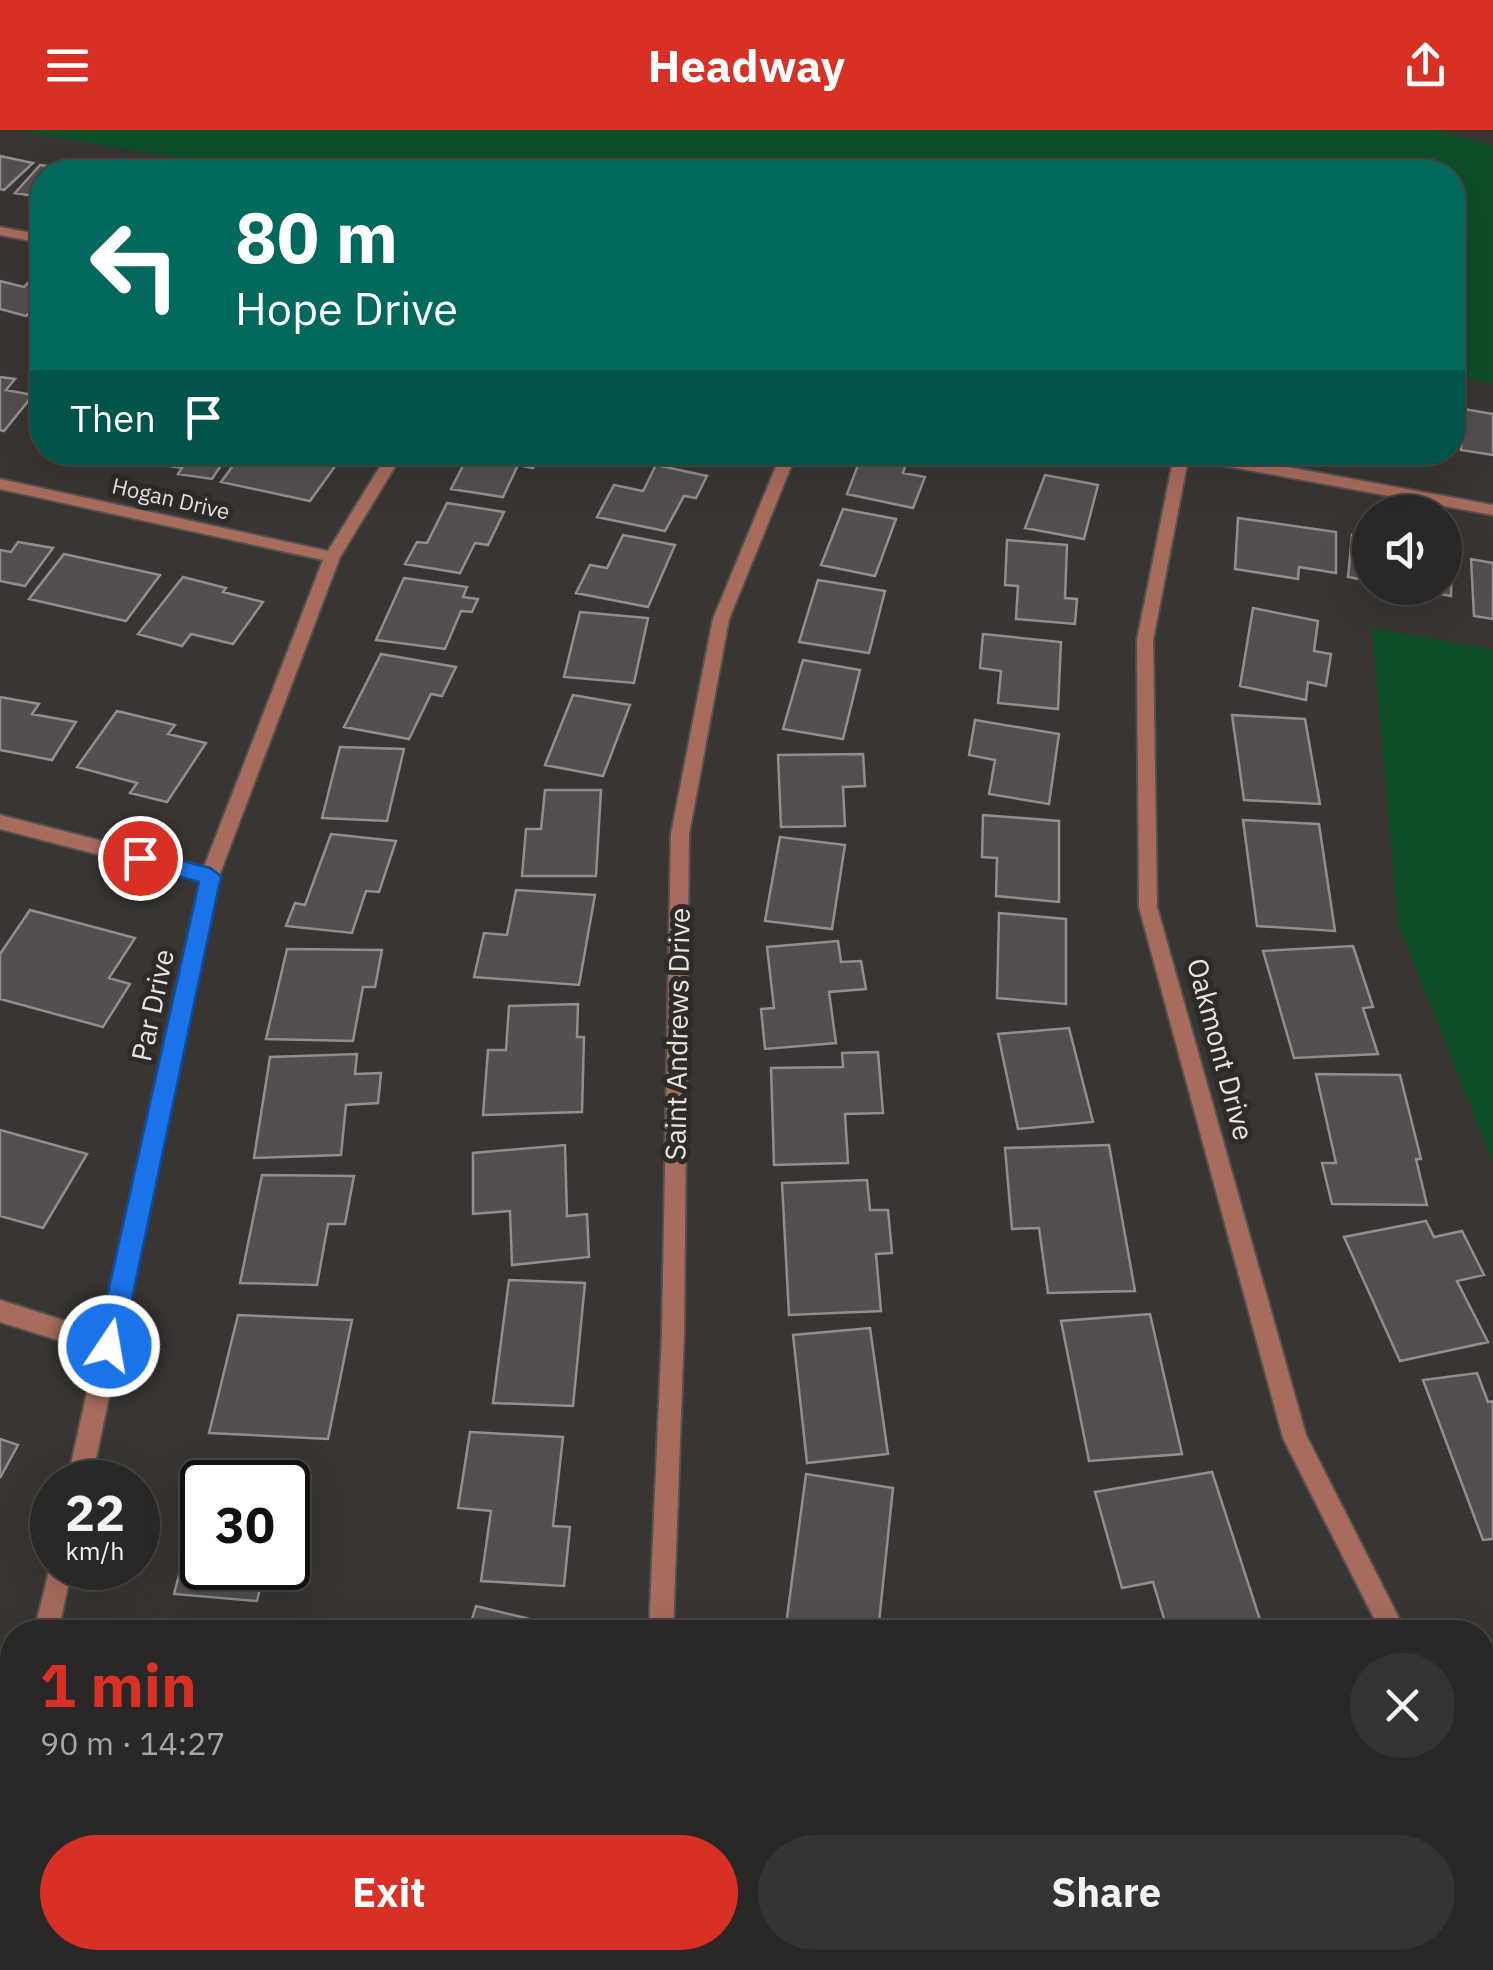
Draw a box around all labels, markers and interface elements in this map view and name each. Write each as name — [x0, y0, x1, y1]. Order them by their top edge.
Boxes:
text: Headway — [648, 36, 845, 94]
icon: menu — [40, 38, 95, 93]
icon: share — [1398, 38, 1453, 93]
text: 80 m — [235, 191, 398, 282]
icon: left — [70, 200, 200, 330]
text: Hope Drive — [235, 279, 458, 337]
icon: arrive — [176, 390, 231, 445]
text: Then — [70, 393, 156, 442]
street label: Hogan Drive — [109, 470, 233, 526]
map controls — [1352, 495, 1462, 605]
button: sound — [1352, 495, 1462, 605]
pin — [98, 816, 183, 901]
icon: arrive — [113, 831, 168, 886]
street label: Saint Andrews Drive — [656, 907, 698, 1161]
street label: Par Drive — [122, 946, 182, 1064]
street label: Oakmont Drive — [1179, 954, 1263, 1144]
position arrow — [57, 1294, 161, 1398]
speed limit sign: 30 — [180, 1460, 310, 1590]
text: 22 — [65, 1480, 125, 1545]
text: km/h — [66, 1534, 124, 1567]
text: 1 min — [40, 1645, 197, 1724]
button: close — [1350, 1653, 1455, 1758]
text: 90 m · 14:27 — [40, 1722, 226, 1764]
button: Exit — [40, 1835, 738, 1950]
button: Share — [758, 1835, 1455, 1950]

